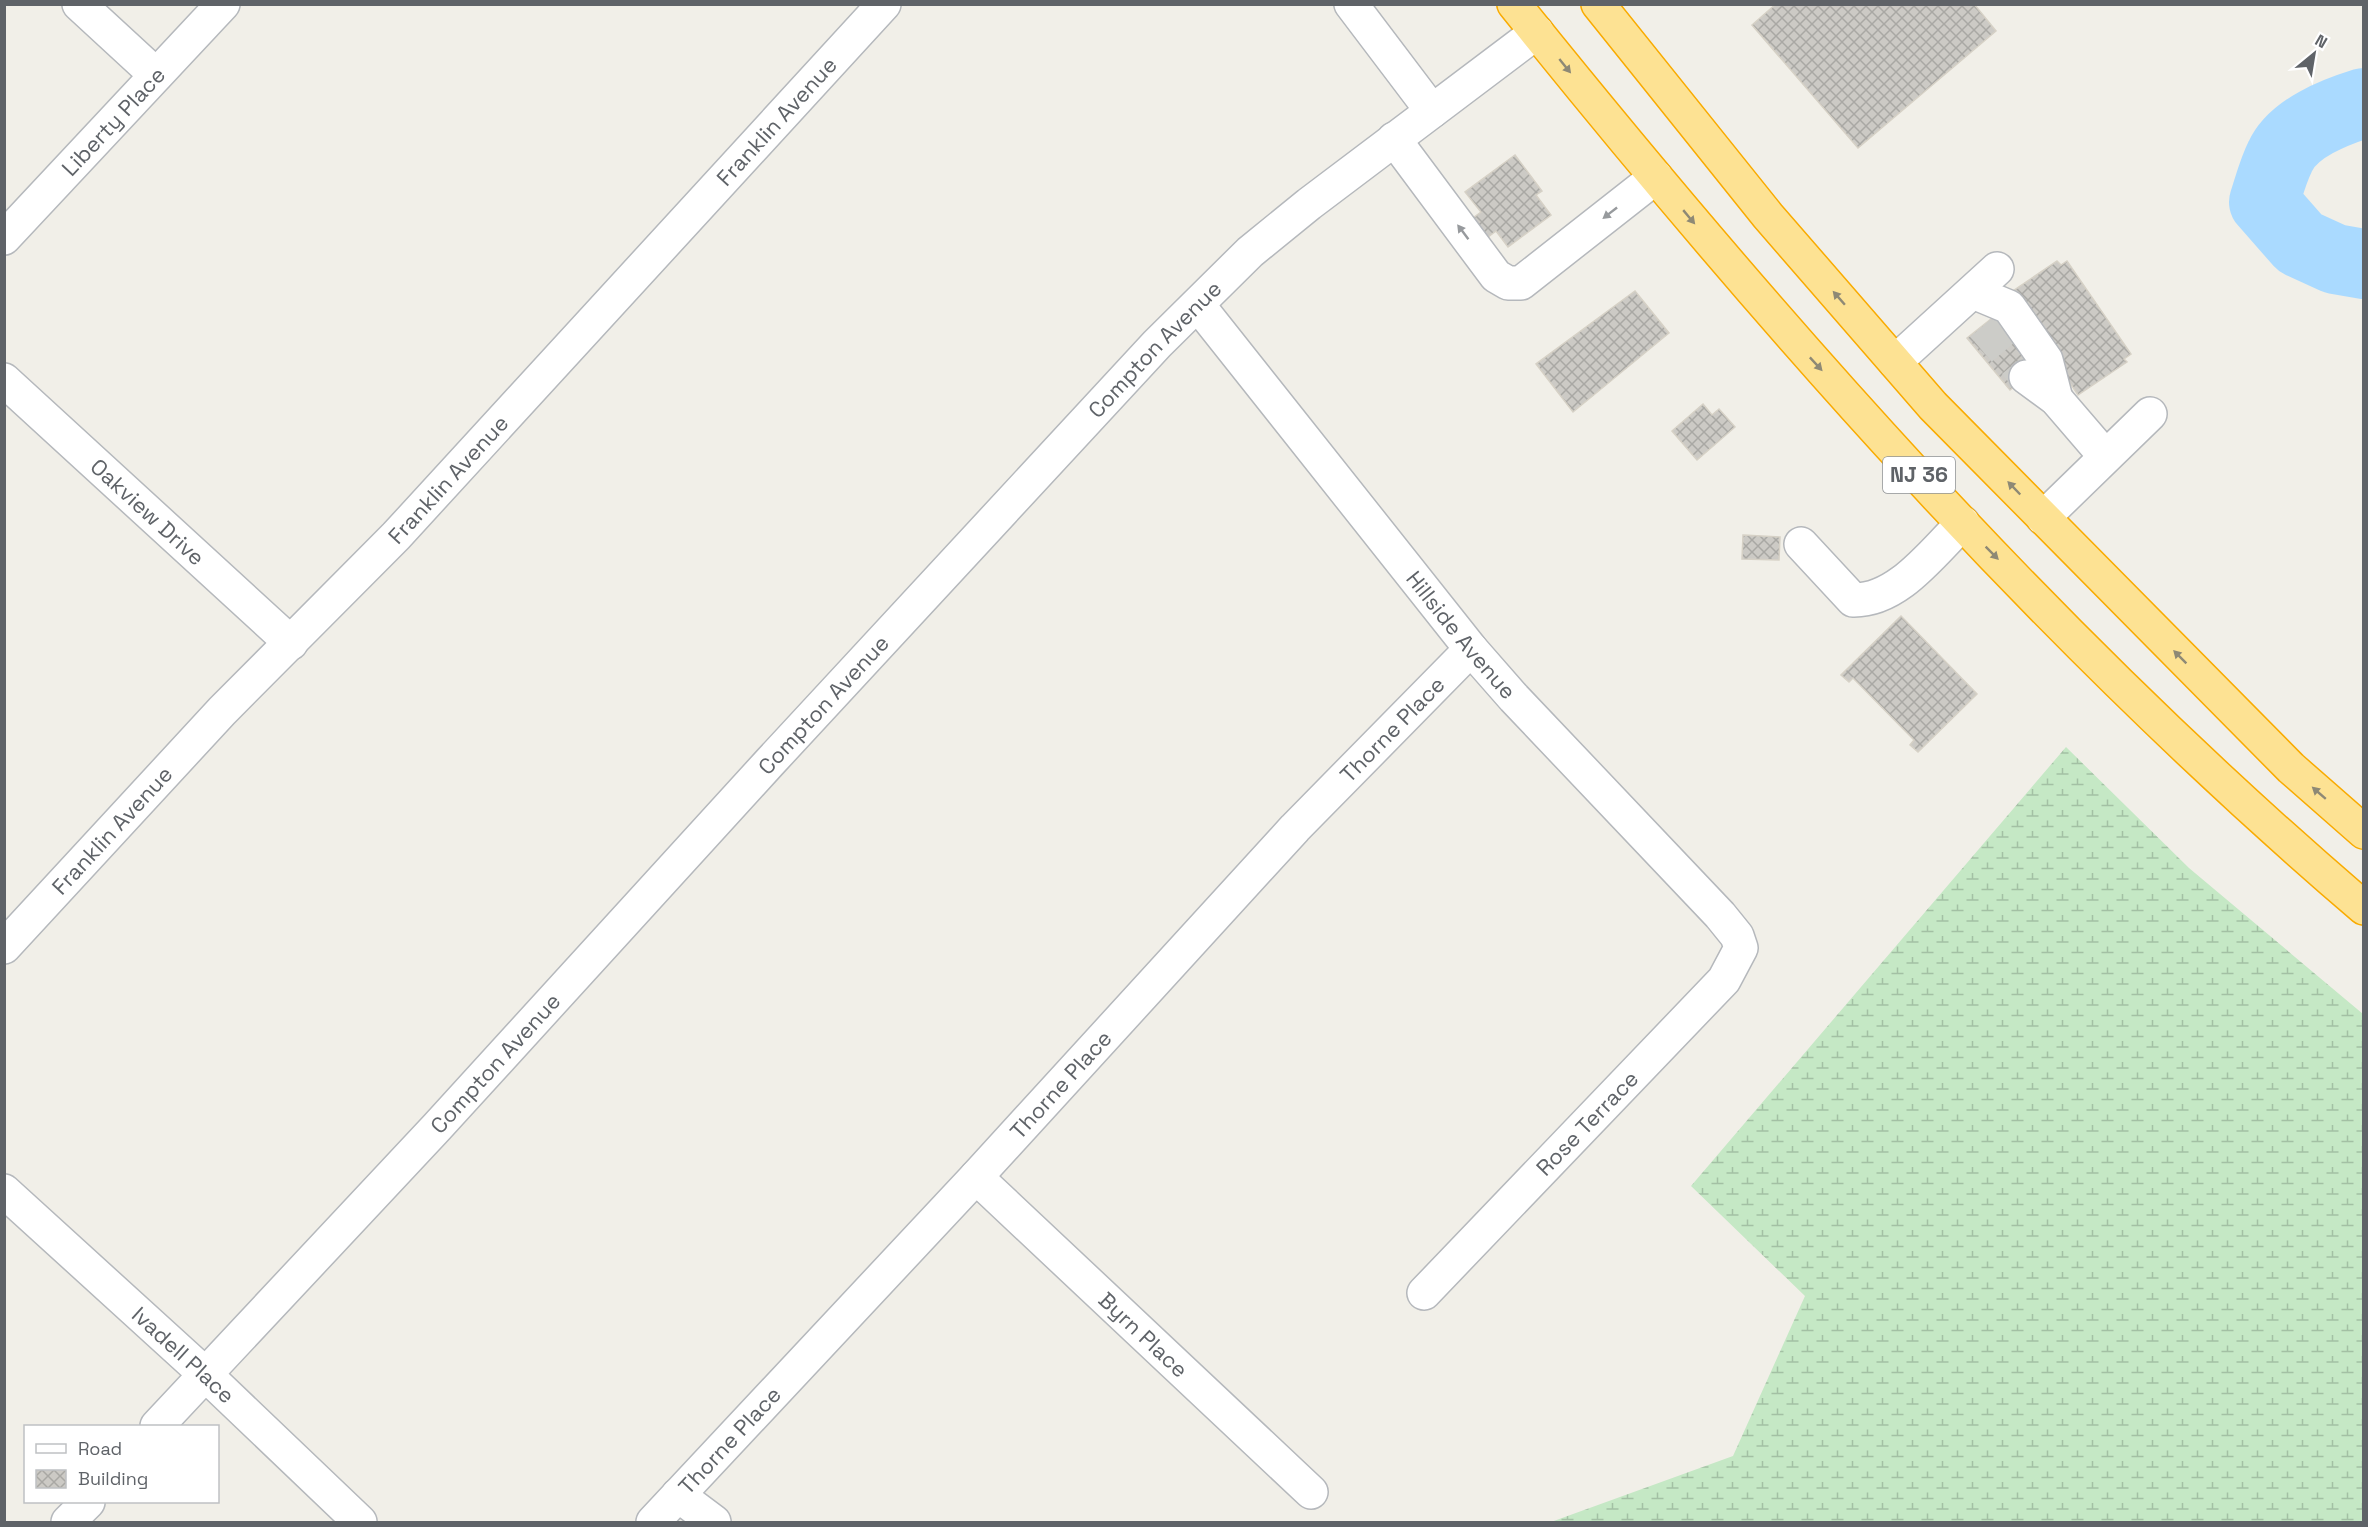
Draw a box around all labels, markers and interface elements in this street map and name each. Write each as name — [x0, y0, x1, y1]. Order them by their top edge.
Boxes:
north arrow — [2284, 24, 2344, 84]
text: N — [2311, 30, 2331, 53]
street label: Franklin Avenue — [710, 51, 843, 191]
one-way arrow — [1558, 58, 1571, 74]
street label: Liberty Place — [56, 61, 171, 182]
one-way arrow — [1602, 207, 1618, 220]
one-way arrow — [1682, 209, 1695, 224]
one-way arrow — [1457, 224, 1469, 240]
street label: Compton Avenue — [1082, 274, 1227, 424]
one-way arrow — [1833, 291, 1846, 306]
one-way arrow — [1809, 356, 1822, 371]
street label: Franklin Avenue — [382, 409, 514, 550]
street label: Oakview Drive — [85, 452, 211, 571]
road number: NJ 36 — [1883, 457, 1955, 493]
one-way arrow — [2007, 482, 2021, 496]
one-way arrow — [1985, 545, 1999, 559]
street label: Hillside Avenue — [1400, 565, 1522, 705]
street label: Compton Avenue — [752, 629, 895, 780]
one-way arrow — [2173, 651, 2187, 665]
street label: Thorne Place — [1334, 670, 1450, 788]
street label: Franklin Avenue — [46, 760, 178, 900]
one-way arrow — [2312, 787, 2327, 800]
street label: Compton Avenue — [424, 987, 566, 1139]
street label: Thorne Place — [1004, 1024, 1117, 1145]
street label: Rose Terrace — [1530, 1064, 1644, 1182]
street label: Byrn Place — [1093, 1286, 1194, 1383]
street label: Ivadell Place — [126, 1300, 241, 1409]
street label: Thorne Place — [672, 1380, 787, 1500]
legend — [24, 1425, 219, 1503]
text: Road — [78, 1437, 122, 1460]
text: Building — [78, 1467, 148, 1490]

